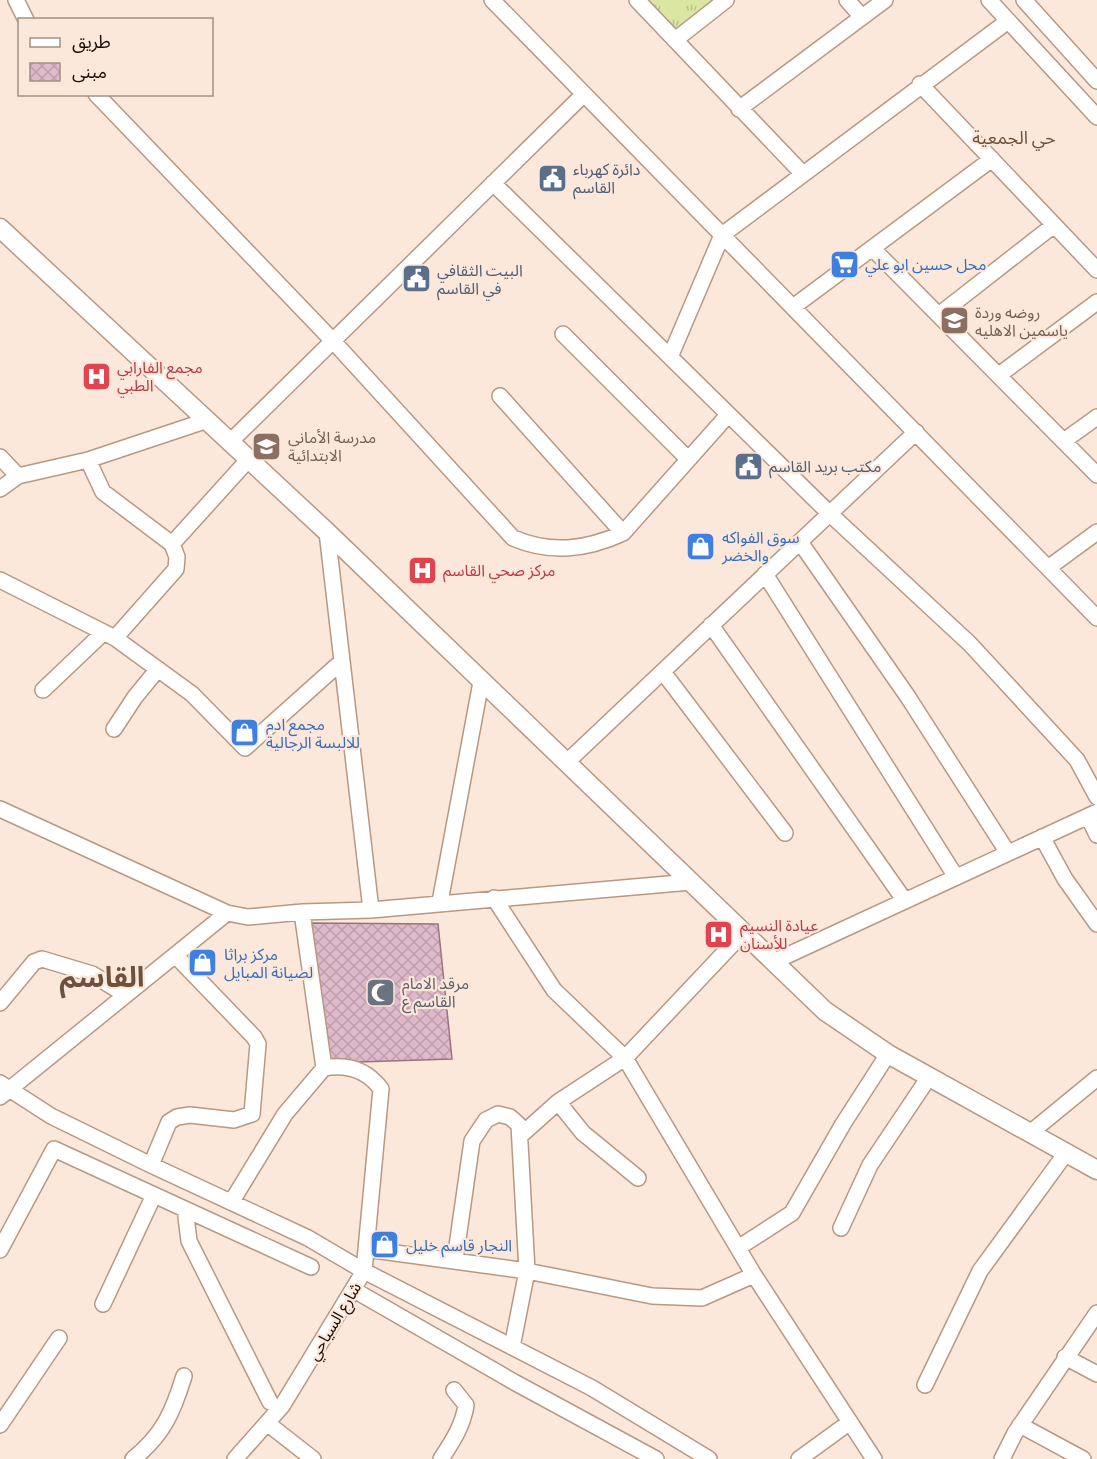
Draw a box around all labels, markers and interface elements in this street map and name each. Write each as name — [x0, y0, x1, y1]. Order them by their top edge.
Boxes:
legend — [18, 18, 213, 96]
text: طريق — [72, 30, 111, 53]
text: مبنى — [72, 60, 107, 83]
district label: حي الجمعية — [972, 126, 1056, 151]
place label: دائرة كهرباء القاسم — [573, 159, 640, 200]
public building icon: دائرة كهرباء القاسم — [536, 162, 568, 194]
supermarket icon: محل حسين ابو علي — [828, 248, 860, 280]
place label: محل حسين ابو علي — [865, 254, 986, 277]
place label: البيت الثقافي في القاسم — [437, 260, 523, 301]
public building icon: البيت الثقافي في القاسم — [400, 263, 432, 295]
place label: روضه وردة ياسمين الاهليه — [975, 302, 1068, 340]
school or university icon: روضه وردة ياسمين الاهليه — [938, 305, 970, 337]
place label: مجمع الفارابي الطبي — [117, 357, 203, 398]
hospital icon: مجمع الفارابي الطبي — [80, 360, 112, 392]
place label: مدرسة الأماني الابتدائية — [288, 427, 376, 465]
school or university icon: مدرسة الأماني الابتدائية — [251, 430, 283, 462]
public building icon: مكتب بريد القاسم — [732, 450, 764, 482]
place label: مكتب بريد القاسم — [769, 456, 881, 479]
place label: سوق الفواكه والخضر — [721, 527, 800, 565]
shop icon: سوق الفواكه والخضر — [685, 530, 717, 562]
hospital icon: مركز صحي القاسم — [406, 554, 438, 586]
place label: مركز صحي القاسم — [443, 560, 555, 583]
place label: مجمع ادم للالبسة الرجالية — [266, 714, 360, 752]
shop icon: مجمع ادم للالبسة الرجالية — [229, 717, 261, 749]
place label: عيادة النسيم للأسنان — [740, 915, 818, 953]
hospital icon: عيادة النسيم للأسنان — [703, 918, 735, 950]
place label: مركز براثا لصيانة المبايل — [224, 944, 313, 982]
shop icon: مركز براثا لصيانة المبايل — [187, 947, 219, 979]
district label: القاسم — [60, 958, 144, 999]
place label: مرقد الامام القاسم ع — [402, 973, 469, 1014]
mosque icon: مرقد الامام القاسم ع — [365, 976, 397, 1008]
shop icon: النجار قاسم خليل — [369, 1229, 401, 1261]
place label: النجار قاسم خليل — [406, 1235, 512, 1258]
street label: شارع السياحي — [303, 1278, 368, 1365]

